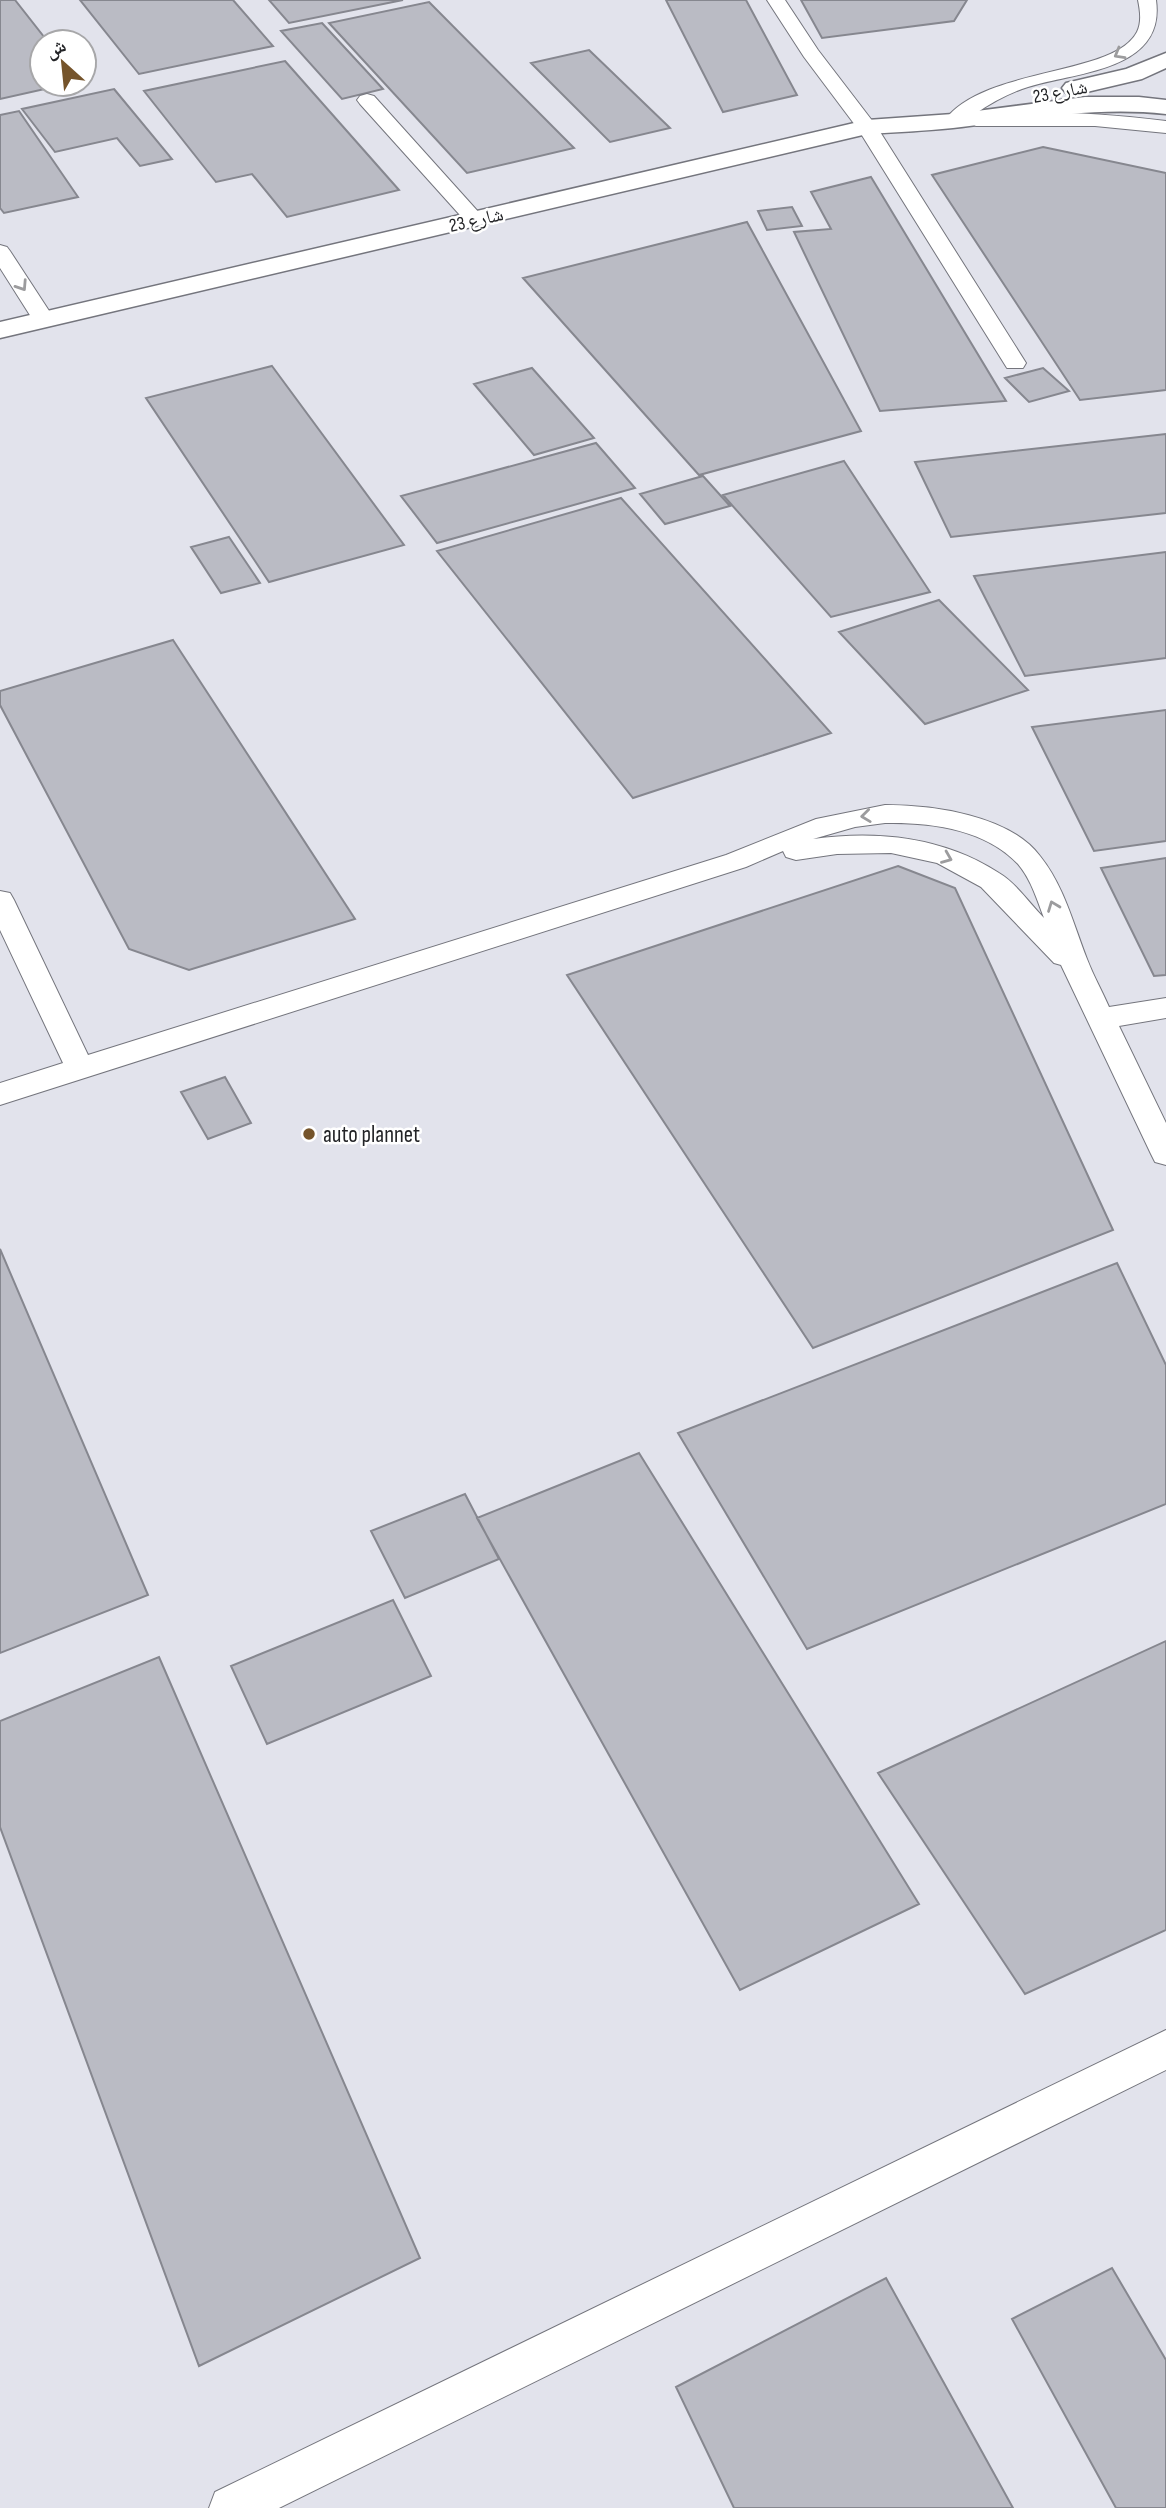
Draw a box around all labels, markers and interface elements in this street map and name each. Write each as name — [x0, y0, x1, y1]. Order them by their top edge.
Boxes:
north arrow — [28, 28, 98, 98]
text: ش — [42, 34, 70, 64]
one-way arrow — [1114, 46, 1127, 59]
street label: شارع 23 — [1031, 76, 1089, 109]
street label: شارع 23 — [447, 203, 506, 238]
one-way arrow — [14, 278, 27, 291]
one-way arrow — [860, 809, 872, 824]
one-way arrow — [941, 850, 953, 864]
one-way arrow — [1047, 900, 1061, 912]
place label: auto plannet — [323, 1121, 420, 1149]
marker: auto plannet — [301, 1126, 317, 1142]

